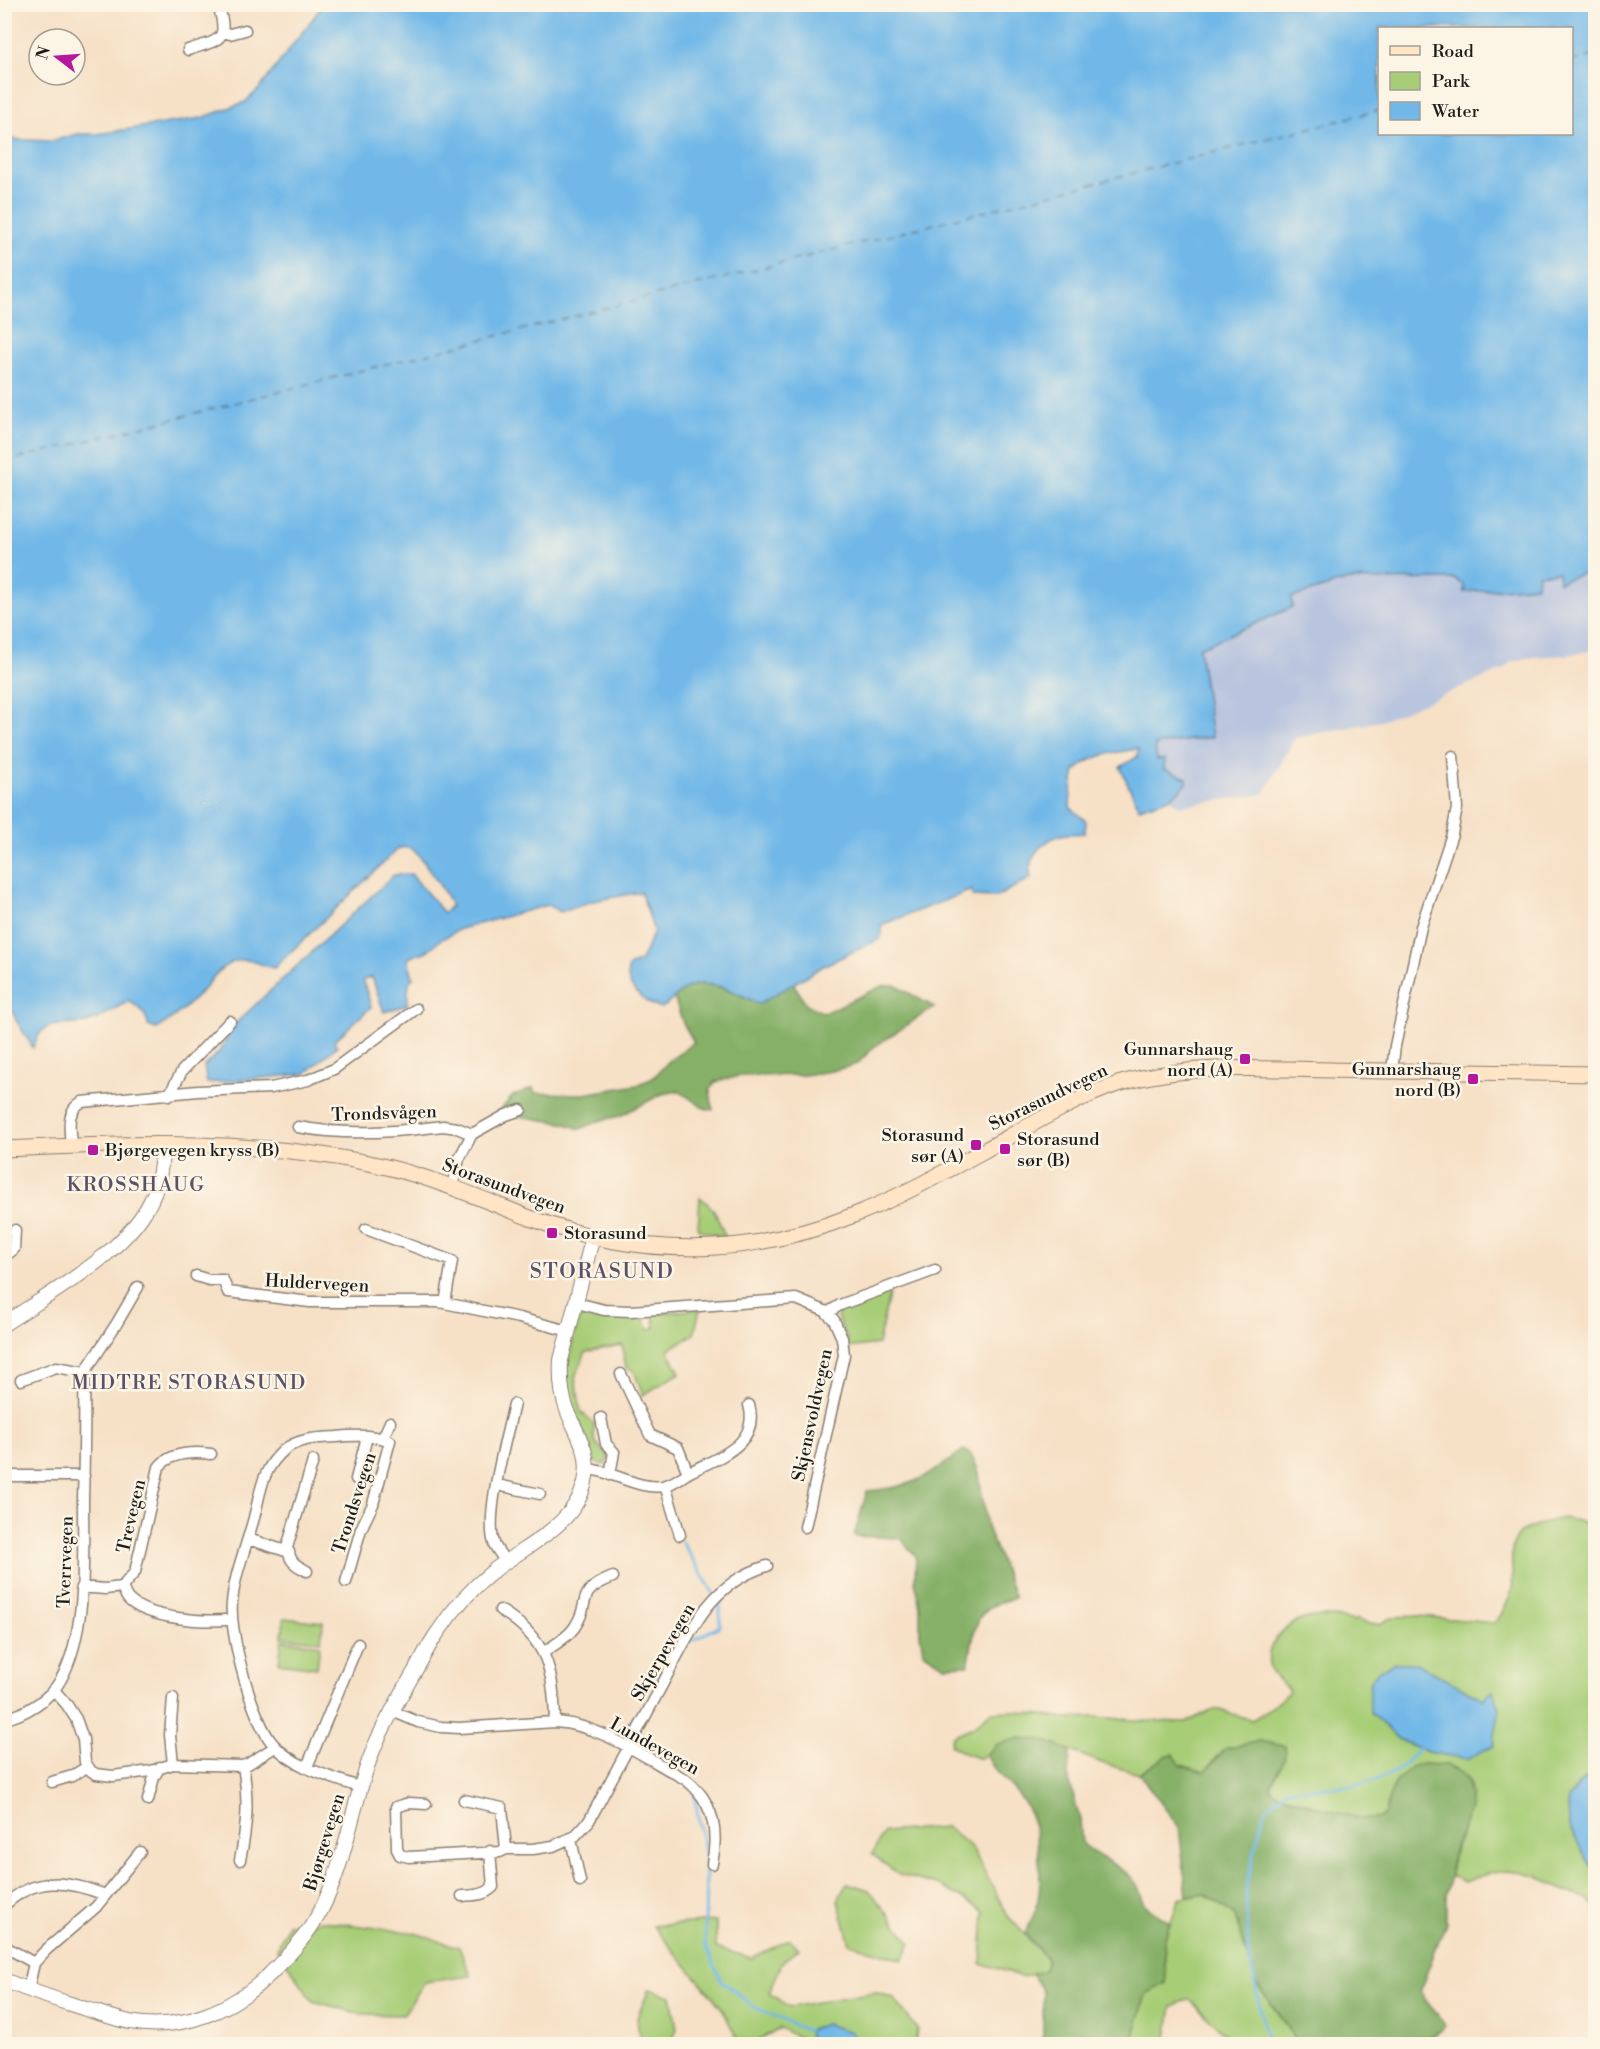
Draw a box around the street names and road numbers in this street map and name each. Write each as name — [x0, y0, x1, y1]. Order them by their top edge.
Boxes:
street label: Storasundvegen — [985, 1059, 1112, 1136]
street label: Trondsvågen — [331, 1100, 438, 1127]
street label: Storasundvegen — [439, 1154, 569, 1220]
street label: Huldervegen — [264, 1269, 370, 1298]
street label: Skjensvoldvegen — [787, 1347, 838, 1483]
street label: Trondsvegen — [327, 1449, 382, 1557]
street label: Trevegen — [112, 1477, 151, 1555]
street label: Tverrvegen — [52, 1515, 79, 1608]
street label: Skjerpevegen — [626, 1599, 701, 1705]
street label: Lundevegen — [606, 1712, 704, 1781]
street label: Bjørgevegen — [298, 1790, 350, 1895]

